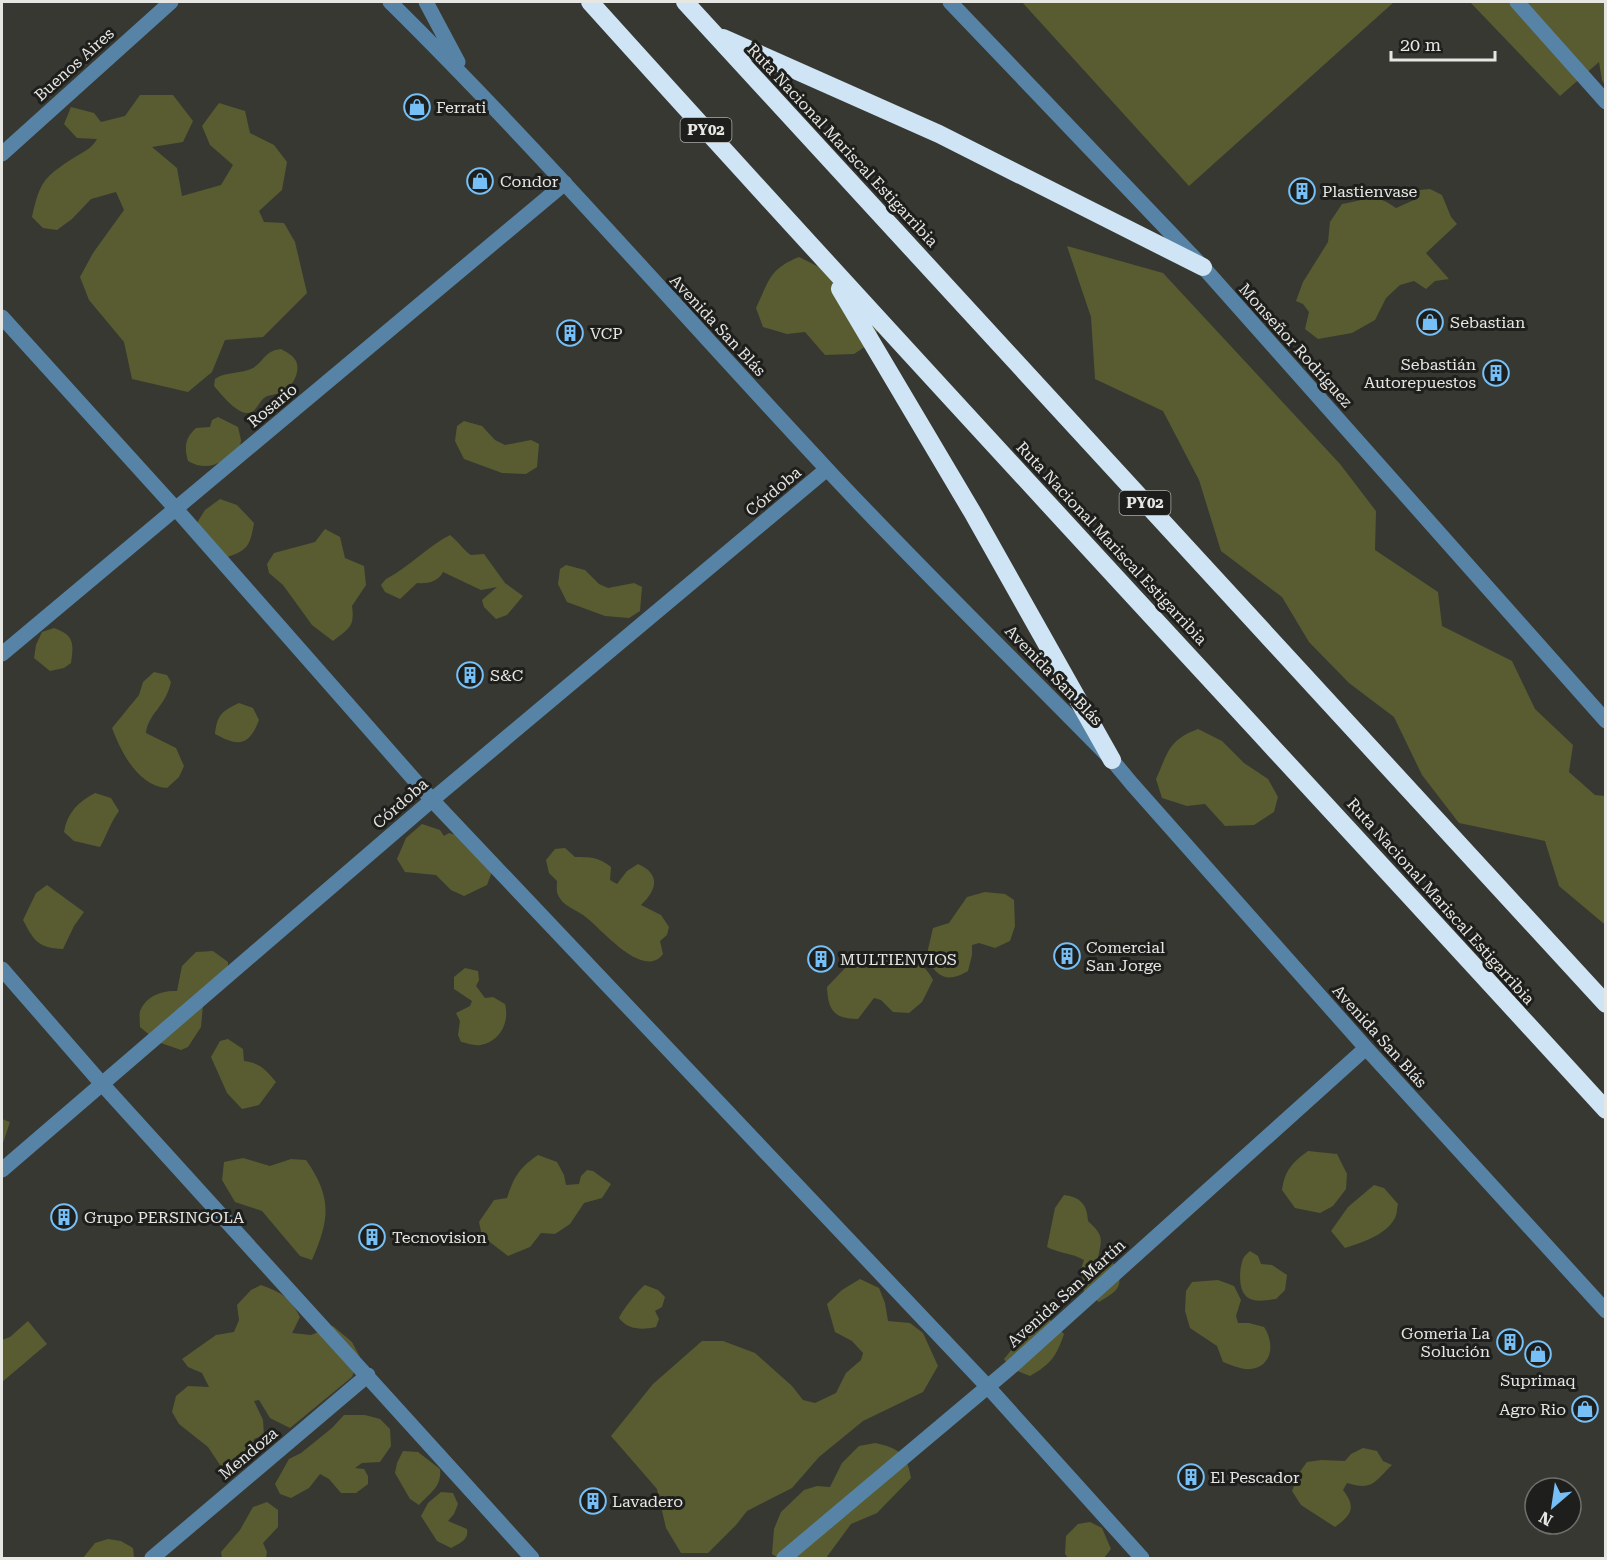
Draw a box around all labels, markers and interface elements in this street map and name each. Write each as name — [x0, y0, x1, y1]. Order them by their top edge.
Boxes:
street label: Buenos Aires — [31, 24, 118, 105]
scale bar — [1391, 24, 1494, 62]
text: 20 m — [1400, 34, 1441, 55]
street label: Ruta Nacional Mariscal Estigarribia — [743, 40, 942, 251]
shop icon: Ferrati — [402, 92, 432, 122]
place label: Ferrati — [436, 98, 486, 117]
road number: PY02 — [680, 118, 732, 142]
shop icon: Condor — [465, 166, 495, 196]
place label: Condor — [500, 172, 559, 191]
building icon: Plastienvase — [1287, 176, 1317, 206]
place label: Plastienvase — [1322, 182, 1418, 201]
street label: Avenida San Blás — [666, 271, 770, 380]
street label: Monseñor Rodríguez — [1235, 279, 1357, 412]
shop icon: Sebastian — [1415, 307, 1445, 337]
place label: Sebastian — [1450, 313, 1525, 332]
building icon: VCP — [555, 318, 585, 348]
place label: VCP — [590, 324, 623, 343]
place label: Sebastián Autorepuestos — [1364, 355, 1476, 392]
building icon: Sebastián Autorepuestos — [1481, 358, 1511, 388]
street label: Rosario — [244, 379, 301, 431]
street label: Ruta Nacional Mariscal Estigarribia — [1012, 438, 1211, 649]
street label: Córdoba — [742, 462, 805, 520]
road number: PY02 — [1120, 491, 1170, 515]
street label: Avenida San Blás — [1001, 621, 1107, 730]
building icon: S&C — [455, 660, 485, 690]
place label: S&C — [490, 666, 523, 685]
street label: Córdoba — [369, 774, 432, 832]
street label: Ruta Nacional Mariscal Estigarribia — [1343, 794, 1539, 1009]
place label: Comercial San Jorge — [1086, 938, 1165, 975]
building icon: Comercial San Jorge — [1052, 941, 1082, 971]
building icon: MULTIENVIOS — [806, 944, 836, 974]
place label: MULTIENVIOS — [840, 950, 957, 969]
street label: Avenida San Blás — [1328, 981, 1431, 1092]
building icon: Grupo PERSINGOLA — [49, 1202, 79, 1232]
place label: Grupo PERSINGOLA — [84, 1208, 245, 1227]
building icon: Tecnovision — [357, 1222, 387, 1252]
place label: Tecnovision — [392, 1228, 487, 1247]
street label: Avenida San Martín — [1004, 1235, 1129, 1351]
place label: Gomeria La Solución — [1401, 1324, 1490, 1361]
building icon: Gomeria La Solución — [1495, 1327, 1525, 1357]
shop icon: Suprimaq — [1523, 1339, 1553, 1369]
place label: Suprimaq — [1500, 1371, 1576, 1390]
shop icon: Agro Rio — [1570, 1394, 1600, 1424]
place label: Agro Rio — [1499, 1400, 1566, 1419]
street label: Mendoza — [215, 1423, 282, 1483]
building icon: El Pescador — [1176, 1462, 1206, 1492]
place label: El Pescador — [1210, 1468, 1300, 1487]
north arrow — [1523, 1476, 1583, 1536]
building icon: Lavadero — [578, 1486, 608, 1516]
place label: Lavadero — [612, 1492, 683, 1511]
text: N — [1536, 1507, 1556, 1530]

